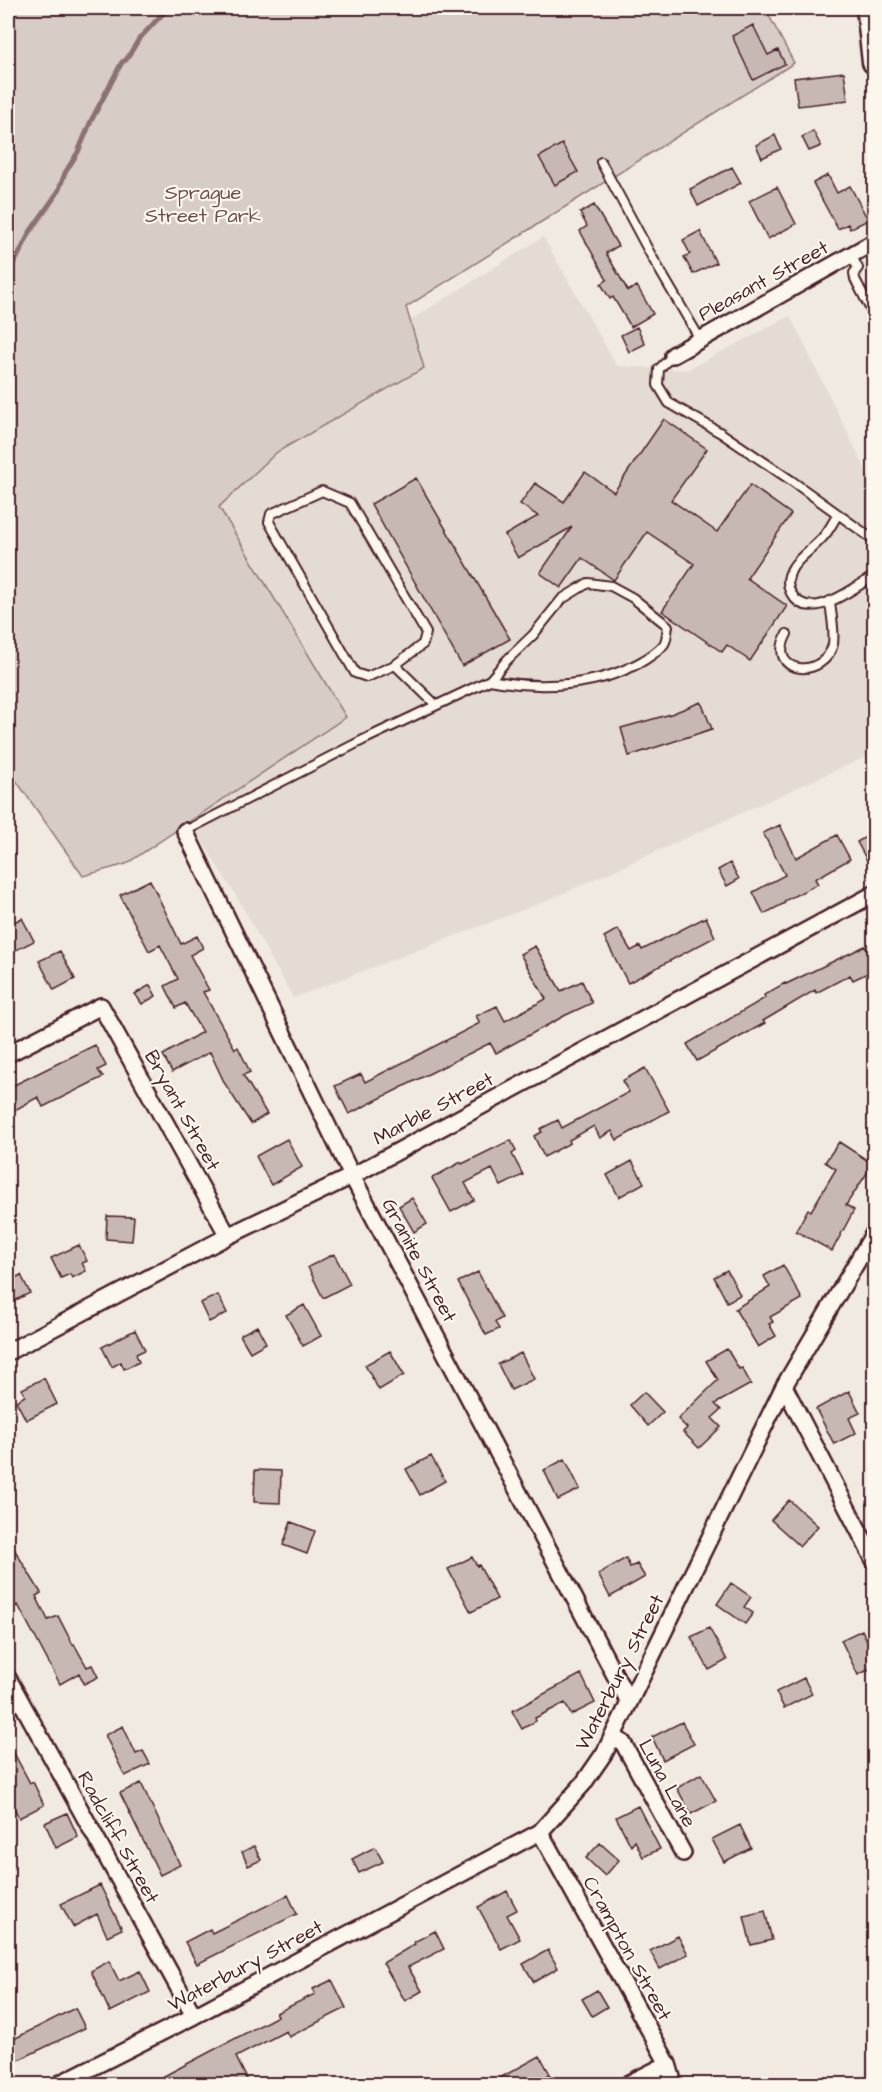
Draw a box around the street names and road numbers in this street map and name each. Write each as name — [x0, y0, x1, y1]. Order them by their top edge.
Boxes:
street label: Pleasant Street — [693, 234, 834, 328]
street label: Bryant Street — [136, 1045, 227, 1176]
street label: Marble Street — [368, 1065, 499, 1152]
street label: Granite Street — [375, 1194, 464, 1327]
street label: Waterbury Street — [568, 1589, 672, 1756]
street label: Luna Lane — [631, 1734, 703, 1833]
street label: Radcliff Street — [70, 1766, 166, 1909]
street label: Crampton Street — [576, 1871, 678, 2026]
street label: Waterbury Street — [163, 1913, 328, 2020]

